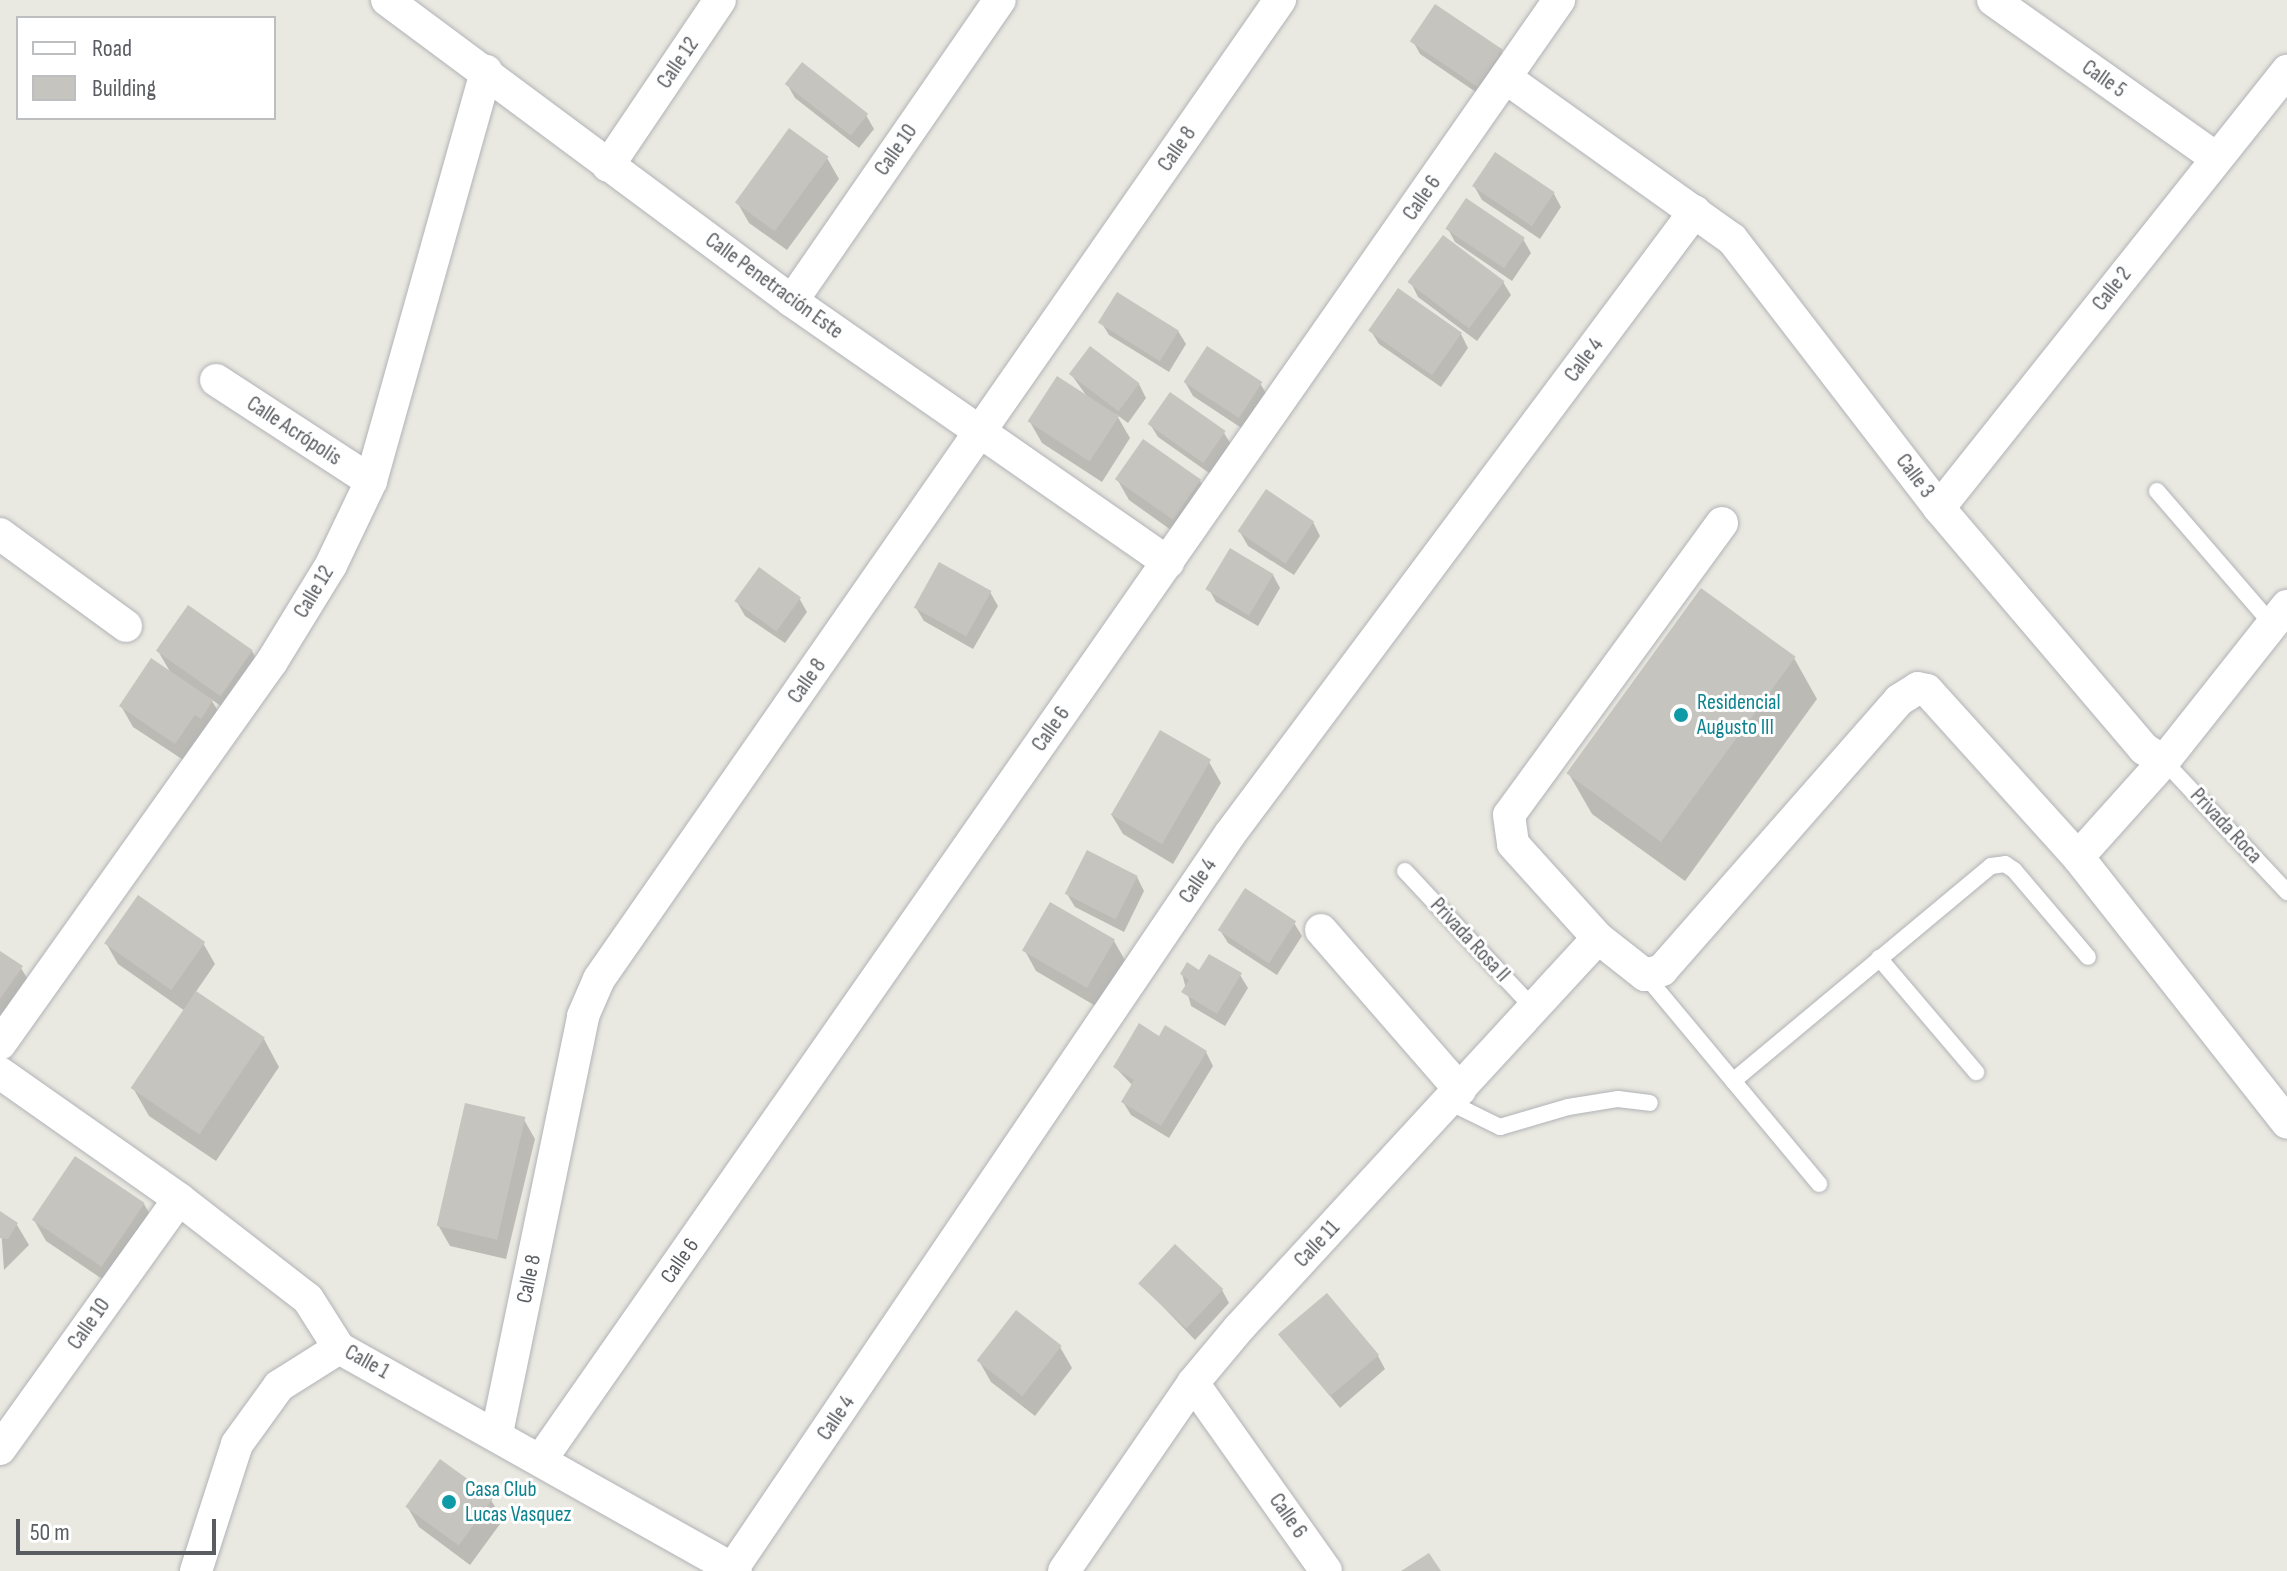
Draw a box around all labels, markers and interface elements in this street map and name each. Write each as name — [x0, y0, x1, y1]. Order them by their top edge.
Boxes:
legend — [16, 16, 276, 120]
street label: Calle 12 — [651, 32, 705, 94]
text: Road — [92, 34, 132, 63]
street label: Calle 5 — [2077, 54, 2131, 104]
text: Building — [92, 74, 156, 103]
street label: Calle 10 — [869, 119, 923, 181]
street label: Calle 8 — [1152, 121, 1202, 177]
street label: Calle 6 — [1397, 170, 1447, 226]
street label: Calle Penetración Este — [700, 227, 848, 345]
street label: Calle 2 — [2087, 262, 2137, 316]
street label: Calle 4 — [1559, 333, 1609, 387]
street label: Calle Acrópolis — [242, 391, 346, 471]
street label: Calle 3 — [1890, 449, 1940, 503]
street label: Calle 12 — [288, 561, 340, 623]
street label: Calle 8 — [782, 653, 832, 709]
place label: Residencial Augusto III — [1697, 689, 1781, 740]
street label: Calle 6 — [1026, 701, 1076, 757]
marker: Residencial Augusto III — [1672, 706, 1690, 724]
street label: Privada Roca — [2184, 783, 2268, 869]
street label: Calle 4 — [1173, 854, 1223, 908]
street label: Privada Rosa II — [1424, 893, 1516, 987]
street label: Calle 11 — [1289, 1215, 1345, 1273]
street label: Calle 6 — [655, 1233, 705, 1289]
street label: Calle 8 — [511, 1252, 547, 1306]
street label: Calle 10 — [62, 1293, 116, 1355]
street label: Calle 1 — [340, 1339, 394, 1385]
street label: Calle 4 — [811, 1391, 861, 1445]
place label: Casa Club Lucas Vasquez — [465, 1476, 571, 1528]
street label: Calle 6 — [1263, 1488, 1313, 1544]
marker: Casa Club Lucas Vasquez — [440, 1493, 458, 1511]
scale bar — [20, 1503, 220, 1553]
text: 50 m — [30, 1518, 70, 1547]

